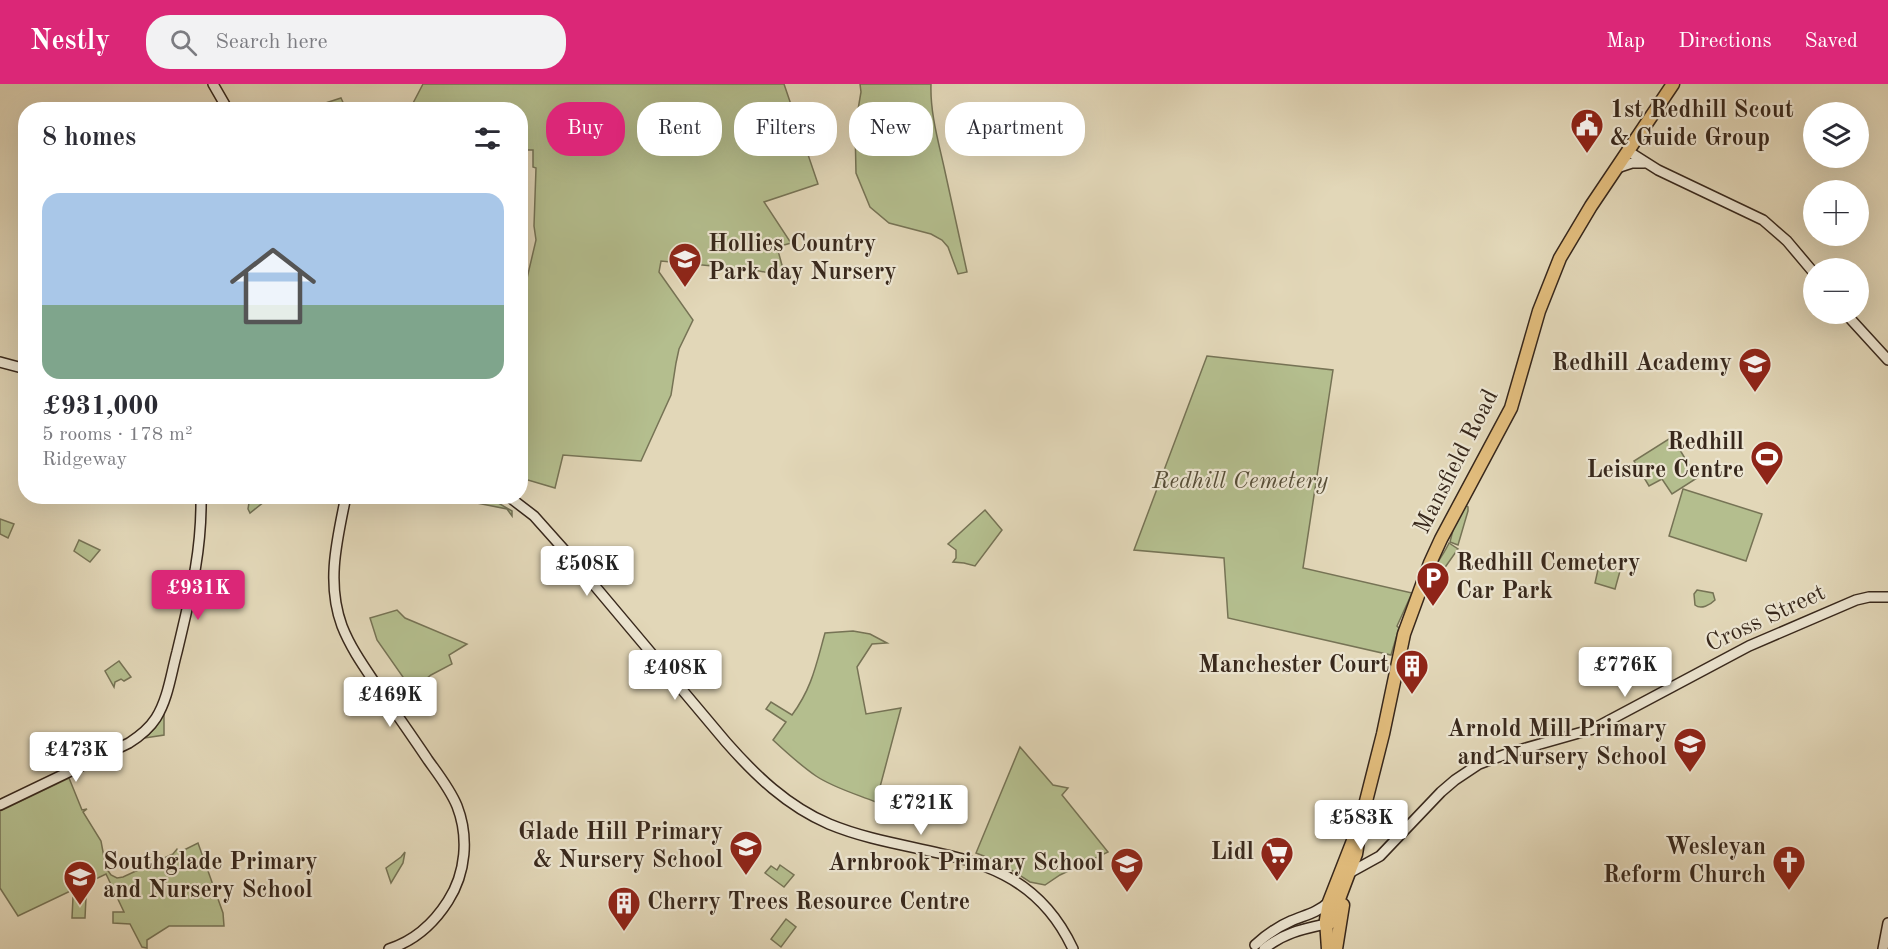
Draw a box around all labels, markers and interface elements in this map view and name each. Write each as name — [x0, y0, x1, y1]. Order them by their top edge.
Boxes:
search box — [146, 15, 566, 69]
icon: search — [167, 26, 200, 59]
text: Nestly — [30, 28, 110, 56]
text: Search here — [215, 31, 328, 53]
text: Map — [1606, 31, 1645, 52]
text: Directions — [1678, 31, 1772, 52]
text: Saved — [1805, 31, 1858, 52]
place label: 1st Redhill Scout & Guide Group — [1610, 99, 1794, 151]
chip: Buy — [546, 102, 625, 156]
chip: Rent — [637, 102, 722, 156]
chip: Filters — [734, 102, 837, 156]
chip: New — [849, 102, 933, 156]
chip: Apartment — [945, 102, 1085, 156]
map controls — [1803, 102, 1869, 324]
button: layers — [1803, 102, 1869, 168]
public building icon: 1st Redhill Scout & Guide Group — [1569, 107, 1605, 154]
icon: filters — [471, 122, 504, 155]
text: 8 homes — [42, 125, 136, 151]
button: + — [1803, 180, 1869, 246]
icon: home — [219, 232, 327, 340]
place label: Hollies Country Park day Nursery — [708, 233, 897, 285]
school or university icon: Hollies Country Park day Nursery — [667, 241, 703, 288]
button: − — [1803, 258, 1869, 324]
school or university icon: Redhill Academy — [1737, 346, 1773, 393]
place label: Redhill Academy — [1552, 352, 1732, 376]
street label: Mansfield Road — [1410, 386, 1504, 538]
text: £931,000 — [42, 394, 158, 420]
text: 5 rooms · 178 m² — [42, 425, 192, 445]
place label: Redhill Leisure Centre — [1587, 431, 1744, 483]
sports icon: Redhill Leisure Centre — [1749, 439, 1785, 486]
text: Ridgeway — [42, 450, 127, 470]
park label: Redhill Cemetery — [1151, 470, 1329, 494]
pin: £508K — [545, 546, 629, 597]
place label: Redhill Cemetery Car Park — [1456, 552, 1641, 604]
text: £508K — [555, 555, 619, 575]
parking icon: Redhill Cemetery Car Park — [1415, 560, 1451, 607]
pin: £931K — [156, 570, 240, 621]
text: £931K — [166, 579, 230, 599]
street label: Cross Street — [1702, 581, 1830, 657]
pin: £776K — [1583, 647, 1667, 698]
building icon: Manchester Court — [1394, 648, 1430, 695]
pin: £408K — [633, 650, 717, 701]
place label: Manchester Court — [1198, 654, 1389, 678]
text: £776K — [1593, 656, 1657, 676]
text: £408K — [643, 659, 707, 679]
pin: £469K — [348, 677, 432, 728]
text: £469K — [358, 686, 422, 706]
place label: Arnold Mill Primary and Nursery School — [1447, 718, 1667, 770]
school or university icon: Arnold Mill Primary and Nursery School — [1672, 726, 1708, 773]
pin: £473K — [34, 732, 118, 783]
text: £473K — [44, 741, 108, 761]
pin: £721K — [879, 785, 963, 836]
text: £721K — [889, 794, 953, 814]
pin: £583K — [1319, 800, 1403, 851]
text: £583K — [1329, 809, 1393, 829]
place label: Glade Hill Primary & Nursery School — [518, 821, 723, 873]
school or university icon: Glade Hill Primary & Nursery School — [728, 829, 764, 876]
supermarket icon: Lidl — [1259, 835, 1295, 882]
place label: Wesleyan Reform Church — [1603, 836, 1766, 888]
place label: Lidl — [1211, 841, 1254, 865]
church icon: Wesleyan Reform Church — [1771, 844, 1807, 891]
school or university icon: Arnbrook Primary School — [1109, 846, 1145, 893]
place label: Southglade Primary and Nursery School — [103, 851, 318, 903]
place label: Arnbrook Primary School — [828, 852, 1104, 876]
school or university icon: Southglade Primary and Nursery School — [62, 859, 98, 906]
building icon: Cherry Trees Resource Centre — [606, 885, 642, 932]
place label: Cherry Trees Resource Centre — [647, 891, 970, 915]

